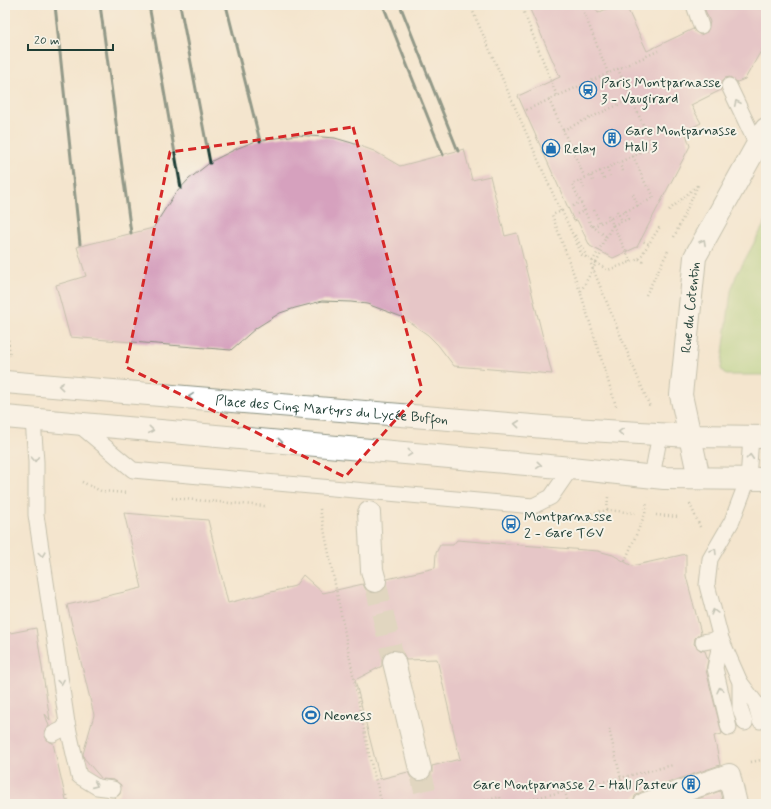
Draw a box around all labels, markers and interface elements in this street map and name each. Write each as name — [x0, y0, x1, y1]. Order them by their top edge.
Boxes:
scale bar — [28, 26, 113, 52]
text: 20 m — [34, 33, 60, 49]
place label: Paris Montparnasse 3 - Vaugirard — [601, 74, 722, 110]
station icon: Paris Montparnasse 3 - Vaugirard — [578, 80, 598, 100]
one-way arrow — [734, 100, 742, 107]
place label: Gare Montparnasse Hall 3 — [625, 122, 737, 156]
building icon: Gare Montparnasse Hall 3 — [602, 128, 622, 148]
shop icon: Relay — [541, 138, 561, 158]
place label: Relay — [564, 140, 596, 158]
one-way arrow — [699, 239, 706, 246]
street label: Rue du Cotentin — [677, 261, 704, 354]
one-way arrow — [58, 382, 64, 391]
street label: Place des Cinq Martyrs du Lycée Buffon — [215, 392, 449, 430]
one-way arrow — [188, 393, 194, 402]
one-way arrow — [514, 420, 520, 429]
one-way arrow — [148, 426, 154, 435]
one-way arrow — [618, 428, 624, 437]
one-way arrow — [277, 437, 283, 446]
one-way arrow — [407, 449, 413, 458]
one-way arrow — [745, 454, 754, 460]
one-way arrow — [31, 456, 40, 462]
one-way arrow — [536, 460, 542, 469]
place label: Montparnasse 2 - Gare TGV — [524, 508, 612, 542]
bus stop icon: Montparnasse 2 - Gare TGV — [501, 514, 521, 534]
one-way arrow — [710, 548, 717, 555]
one-way arrow — [37, 551, 46, 557]
one-way arrow — [710, 609, 719, 616]
one-way arrow — [56, 679, 65, 685]
one-way arrow — [717, 686, 725, 693]
sports icon: Neoness — [301, 705, 321, 725]
place label: Neoness — [324, 707, 372, 725]
building icon: Gare Montparnasse 2 - Hall Pasteur — [681, 774, 701, 794]
place label: Gare Montparnasse 2 - Hall Pasteur — [472, 776, 678, 794]
one-way arrow — [92, 780, 99, 788]

